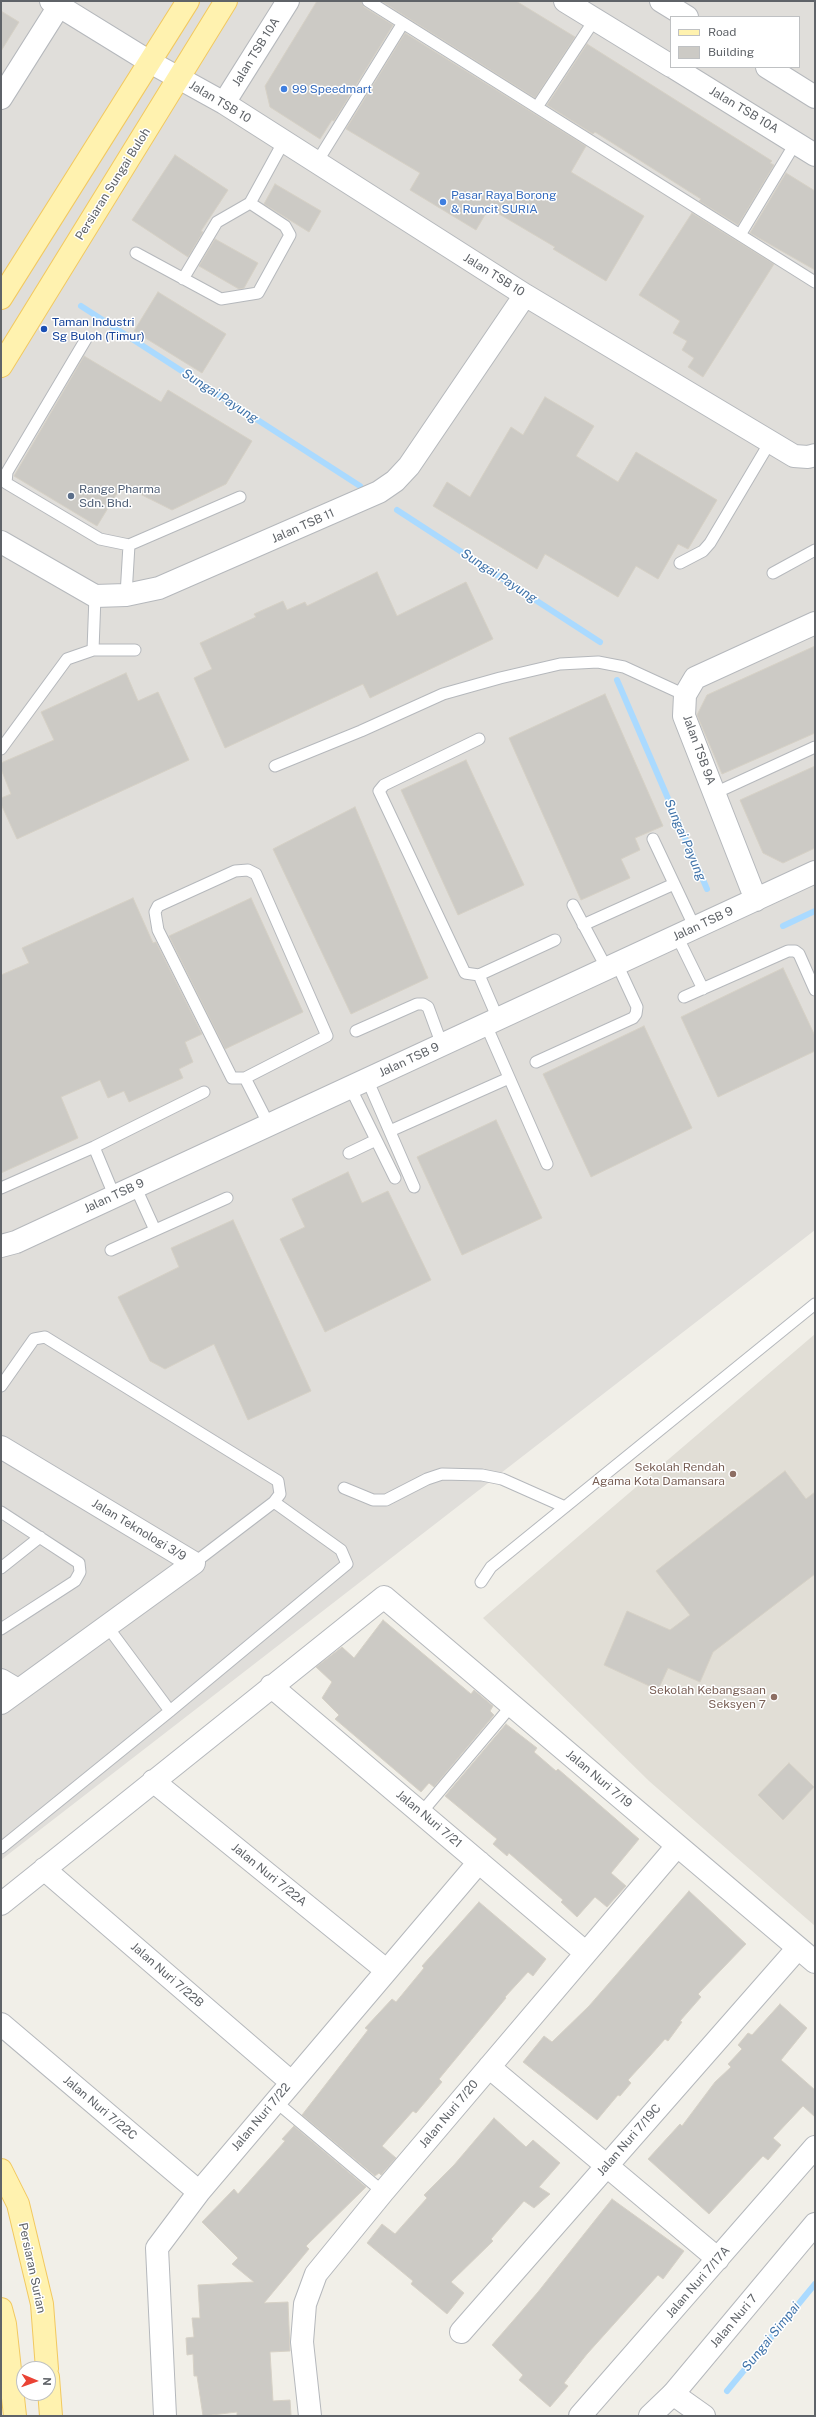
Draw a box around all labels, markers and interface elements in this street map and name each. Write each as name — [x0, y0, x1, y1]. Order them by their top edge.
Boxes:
street label: Jalan TSB 10A — [229, 15, 283, 89]
legend — [670, 16, 800, 68]
text: Road — [708, 25, 736, 39]
text: Building — [708, 45, 754, 59]
street label: Jalan TSB 10 — [186, 78, 254, 126]
place label: 99 Speedmart — [292, 82, 372, 96]
marker: 99 Speedmart — [279, 84, 289, 94]
street label: Jalan TSB 10A — [707, 84, 781, 136]
street label: Persiaran Sungai Buloh — [73, 125, 153, 243]
place label: Pasar Raya Borong & Runcit SURIA — [451, 188, 556, 216]
marker: Pasar Raya Borong & Runcit SURIA — [438, 197, 448, 207]
street label: Jalan TSB 10 — [461, 250, 527, 300]
place label: Taman Industri Sg Buloh (Timur) — [52, 315, 145, 343]
marker: Taman Industri Sg Buloh (Timur) — [39, 324, 49, 334]
water label: Sungai Payung — [179, 366, 261, 426]
place label: Range Pharma Sdn. Bhd. — [79, 482, 160, 510]
marker: Range Pharma Sdn. Bhd. — [66, 491, 76, 501]
street label: Jalan TSB 11 — [269, 506, 337, 546]
water label: Sungai Payung — [458, 546, 540, 606]
street label: Jalan TSB 9A — [680, 713, 718, 787]
water label: Sungai Payung — [661, 797, 709, 883]
street label: Jalan TSB 9 — [671, 904, 735, 944]
street label: Jalan TSB 9 — [377, 1040, 441, 1080]
street label: Jalan TSB 9 — [82, 1176, 146, 1216]
place label: Sekolah Rendah Agama Kota Damansara — [592, 1460, 725, 1488]
marker: Sekolah Rendah Agama Kota Damansara — [728, 1469, 738, 1479]
street label: Jalan Teknologi 3/9 — [89, 1496, 189, 1564]
place label: Sekolah Kebangsaan Seksyen 7 — [649, 1683, 766, 1711]
marker: Sekolah Kebangsaan Seksyen 7 — [769, 1692, 779, 1702]
street label: Jalan Nuri 7/19 — [563, 1747, 635, 1811]
street label: Jalan Nuri 7/21 — [393, 1787, 465, 1851]
street label: Jalan Nuri 7/22A — [229, 1840, 309, 1910]
street label: Jalan Nuri 7/22B — [128, 1939, 206, 2011]
street label: Jalan Nuri 7/22C — [60, 2073, 140, 2143]
street label: Jalan Nuri 7/20 — [417, 2077, 481, 2151]
street label: Jalan Nuri 7/22 — [229, 2080, 293, 2154]
street label: Jalan Nuri 7/19C — [594, 2101, 664, 2179]
street label: Persiaran Surian — [15, 2222, 49, 2314]
street label: Jalan Nuri 7/17A — [663, 2243, 733, 2321]
street label: Jalan Nuri 7 — [708, 2291, 760, 2351]
water label: Sungai Simpai — [738, 2299, 804, 2375]
north arrow — [16, 2361, 56, 2401]
text: N — [41, 2377, 53, 2386]

